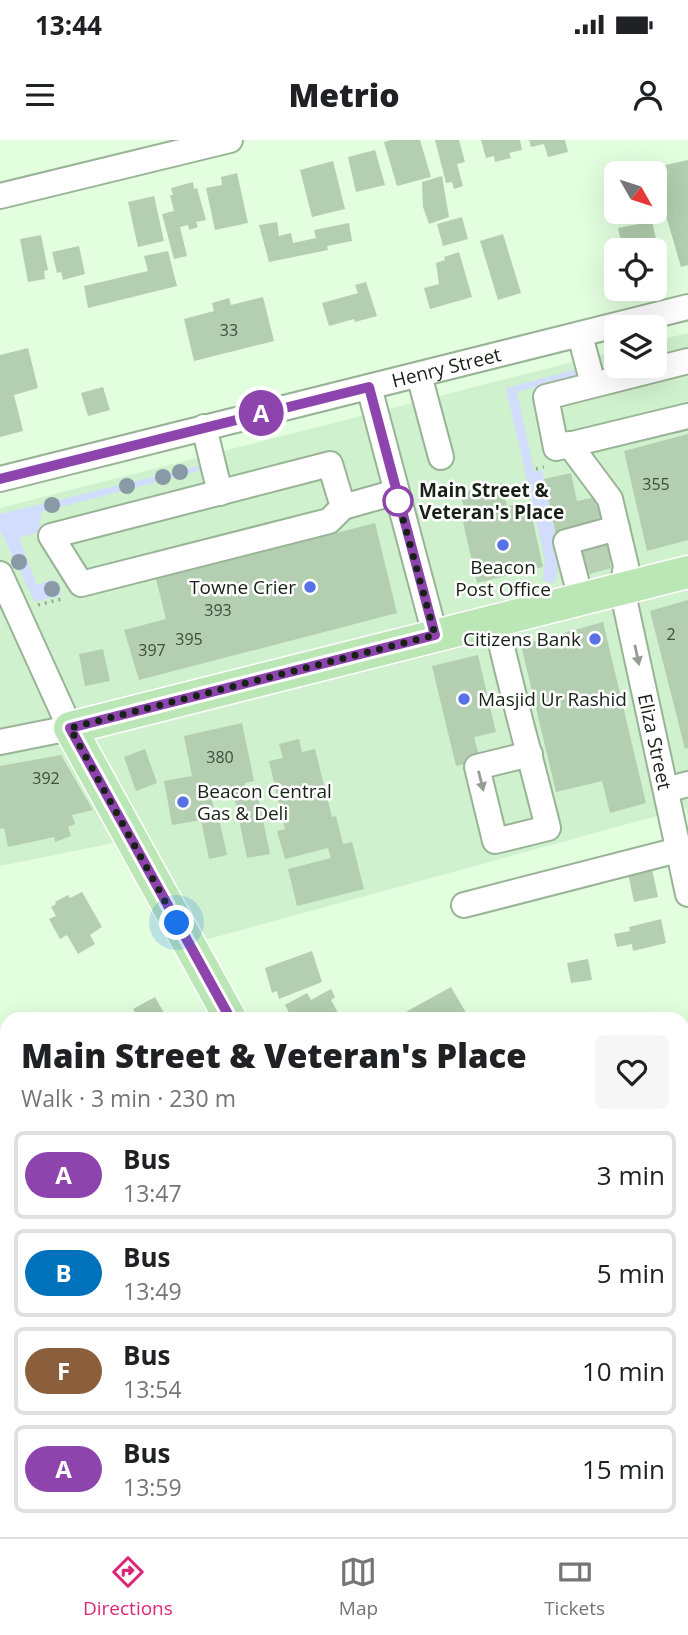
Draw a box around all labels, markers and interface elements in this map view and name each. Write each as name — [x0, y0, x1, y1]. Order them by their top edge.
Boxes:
text: 13:44 — [35, 7, 102, 43]
text: Metrio — [288, 73, 400, 116]
icon: menu — [21, 76, 59, 114]
icon: person — [629, 76, 667, 114]
north arrow — [604, 161, 667, 224]
map controls — [604, 161, 667, 378]
button: locate — [604, 238, 667, 301]
button: layers — [604, 315, 667, 378]
house number: 33 — [220, 319, 238, 341]
street label: Henry Street — [389, 341, 504, 394]
line badge: A — [238, 390, 284, 436]
text: A — [253, 396, 269, 429]
house number: 355 — [642, 473, 670, 495]
place label: Main Street & Veteran's Place — [419, 477, 564, 525]
marker: Main Street & Veteran's Place — [383, 486, 413, 516]
marker: Beacon Post Office — [495, 537, 511, 553]
place label: Beacon Post Office — [455, 554, 551, 602]
place label: Towne Crier — [189, 574, 296, 600]
marker: Towne Crier — [302, 579, 318, 595]
house number: 393 — [204, 599, 232, 621]
house number: 2 — [666, 623, 676, 645]
place label: Citizens Bank — [463, 626, 581, 652]
house number: 395 — [175, 628, 203, 650]
marker: Citizens Bank — [587, 631, 603, 647]
house number: 397 — [138, 639, 166, 661]
one-way arrow — [631, 645, 642, 667]
place label: Masjid Ur Rashid — [478, 686, 627, 712]
marker: Masjid Ur Rashid — [456, 691, 472, 707]
street label: Eliza Street — [632, 691, 678, 792]
house number: 380 — [206, 746, 234, 768]
house number: 392 — [32, 767, 60, 789]
one-way arrow — [475, 770, 486, 792]
place label: Beacon Central Gas & Deli — [197, 778, 332, 826]
marker: Beacon Central Gas & Deli — [175, 794, 191, 810]
your location — [159, 905, 194, 940]
text: Main Street & Veteran's Place — [21, 1033, 527, 1078]
button: heart — [595, 1035, 669, 1109]
text: Walk · 3 min · 230 m — [21, 1082, 236, 1114]
text: Bus — [123, 1141, 170, 1177]
text: 3 min — [597, 1157, 665, 1193]
text: A — [55, 1158, 72, 1191]
text: 13:47 — [123, 1177, 182, 1209]
text: Bus — [123, 1239, 170, 1275]
text: 5 min — [597, 1255, 665, 1291]
text: B — [55, 1256, 72, 1289]
text: 13:49 — [123, 1275, 182, 1307]
text: Bus — [123, 1337, 170, 1373]
text: 10 min — [582, 1353, 665, 1389]
text: F — [57, 1354, 70, 1387]
text: 13:54 — [123, 1373, 182, 1405]
text: Bus — [123, 1435, 170, 1471]
text: 15 min — [582, 1451, 665, 1487]
text: A — [55, 1452, 72, 1485]
text: 13:59 — [123, 1471, 182, 1503]
tab: Directions — [83, 1553, 173, 1621]
tab: Map — [339, 1553, 378, 1621]
tab: Tickets — [544, 1553, 605, 1621]

